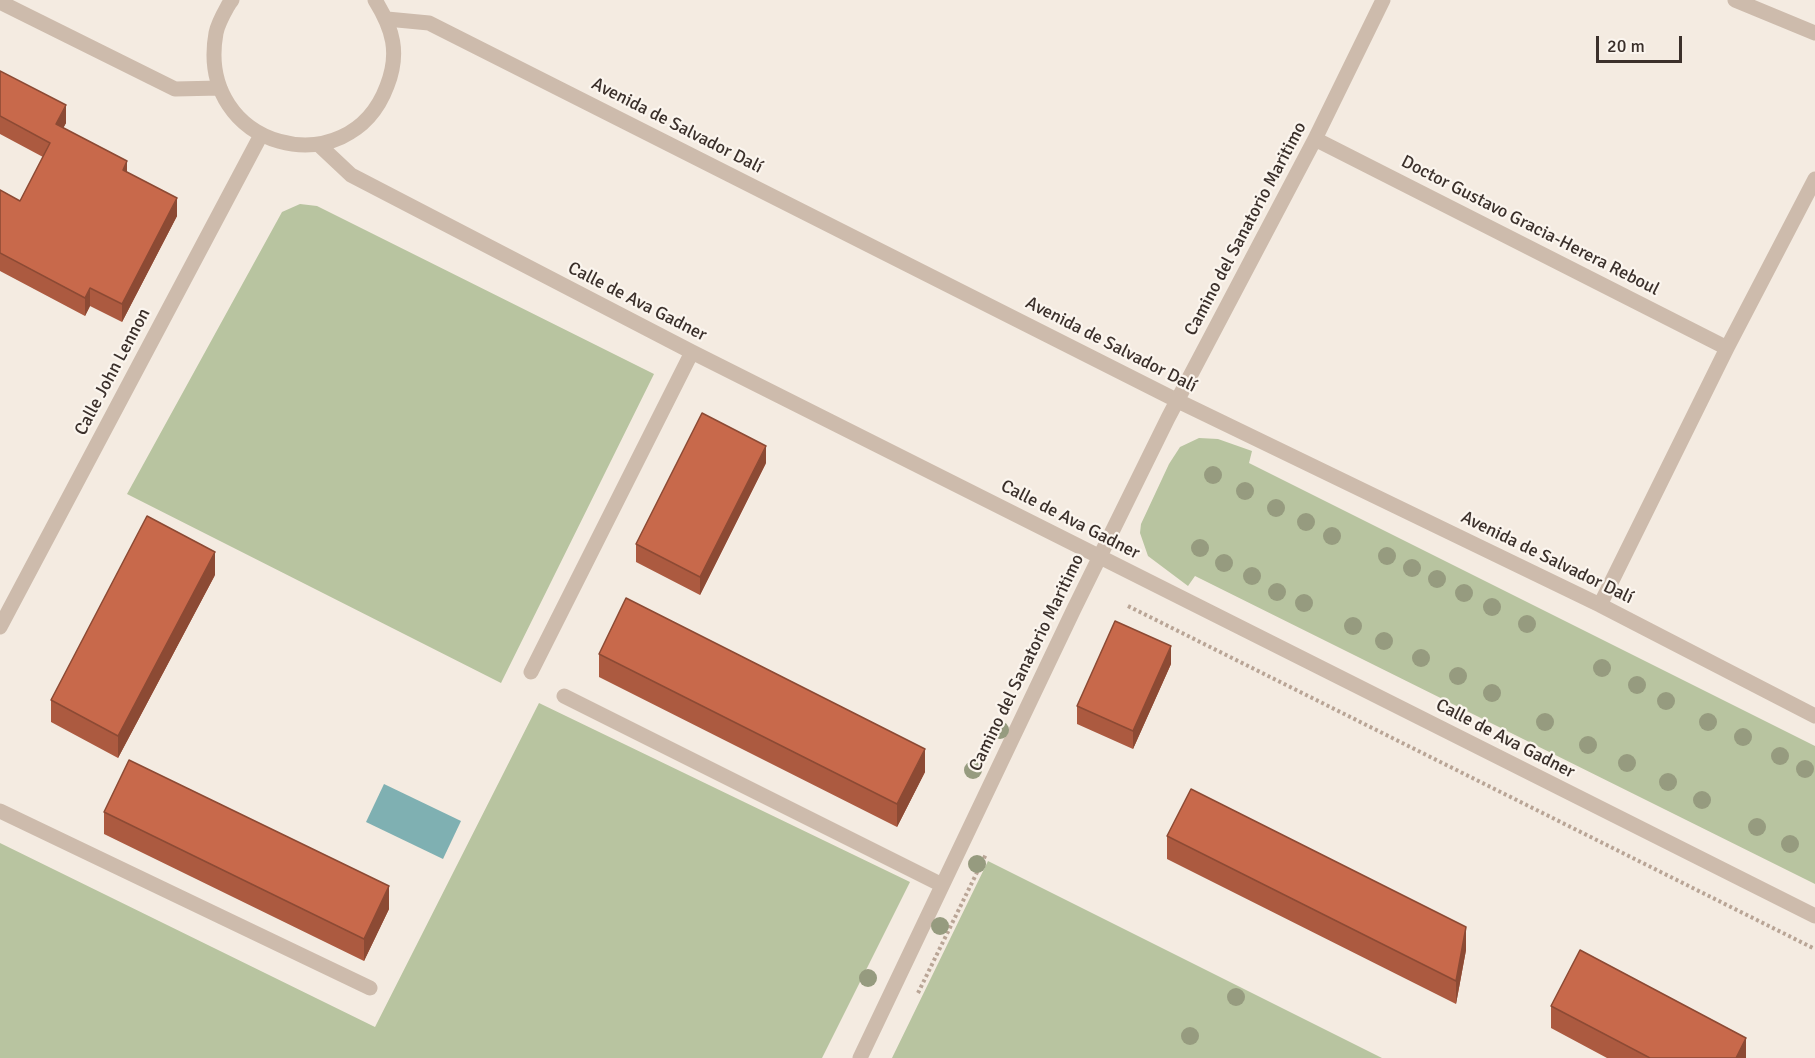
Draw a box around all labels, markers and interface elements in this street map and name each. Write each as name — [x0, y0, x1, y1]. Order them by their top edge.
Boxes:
scale bar — [1599, 24, 1684, 62]
text: 20 m — [1607, 35, 1645, 57]
street label: Avenida de Salvador Dalí — [588, 73, 766, 179]
street label: Camino del Sanatorio Maritimo — [1180, 118, 1312, 340]
street label: Doctor Gustavo Gracia-Herera Reboul — [1397, 151, 1663, 301]
street label: Calle de Ava Gadner — [564, 258, 710, 346]
street label: Avenida de Salvador Dalí — [1022, 292, 1200, 398]
street label: Calle John Lennon — [70, 305, 156, 439]
street label: Calle de Ava Gadner — [997, 476, 1143, 564]
street label: Avenida de Salvador Dalí — [1457, 507, 1637, 609]
street label: Camino del Sanatorio Maritimo — [965, 551, 1089, 775]
street label: Calle de Ava Gadner — [1432, 695, 1578, 783]

